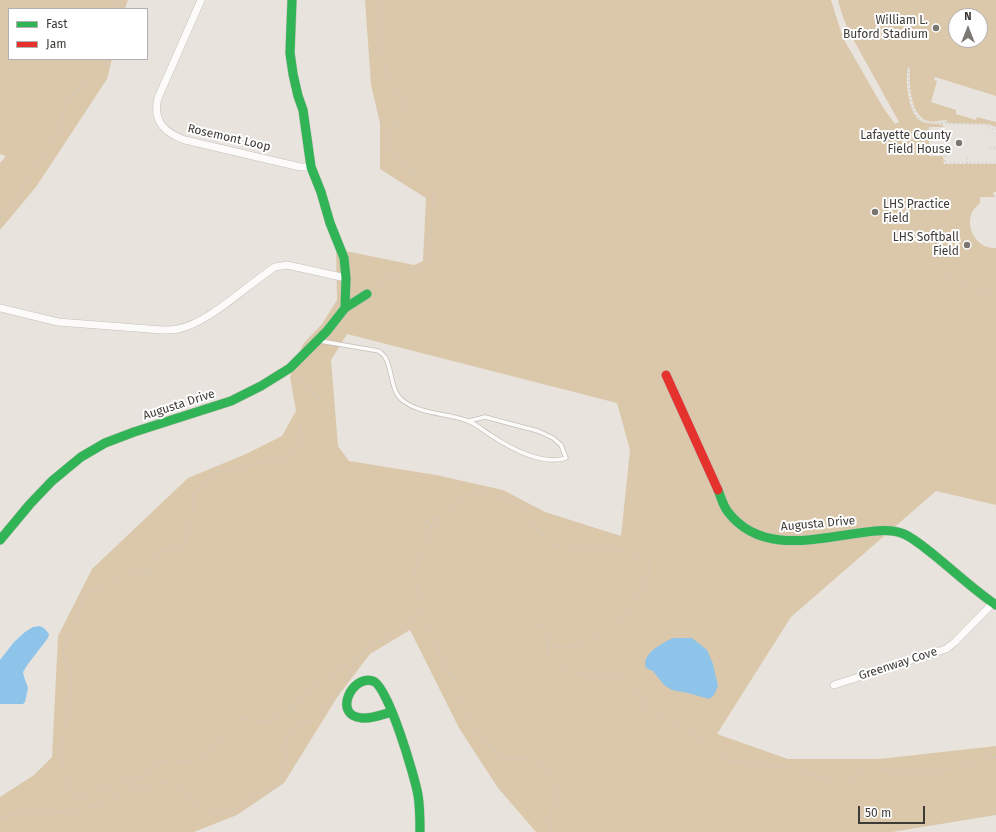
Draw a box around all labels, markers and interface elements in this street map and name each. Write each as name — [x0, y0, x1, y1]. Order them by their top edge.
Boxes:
legend — [8, 8, 148, 60]
north arrow — [948, 8, 988, 48]
text: N — [964, 10, 972, 23]
place label: William L. Buford Stadium — [843, 14, 928, 42]
text: Fast — [46, 17, 68, 31]
marker: William L. Buford Stadium — [931, 23, 941, 33]
text: Jam — [46, 37, 66, 51]
street label: Rosemont Loop — [186, 121, 272, 155]
place label: Lafayette County Field House — [860, 129, 951, 157]
marker: Lafayette County Field House — [954, 138, 964, 148]
place label: LHS Practice Field — [883, 198, 950, 226]
marker: LHS Practice Field — [870, 207, 880, 217]
place label: LHS Softball Field — [893, 231, 959, 259]
marker: LHS Softball Field — [962, 240, 972, 250]
street label: Augusta Drive — [141, 387, 217, 423]
street label: Augusta Drive — [780, 514, 856, 534]
street label: Greenway Cove — [857, 645, 939, 683]
scale bar — [860, 798, 927, 824]
text: 50 m — [865, 806, 891, 820]

